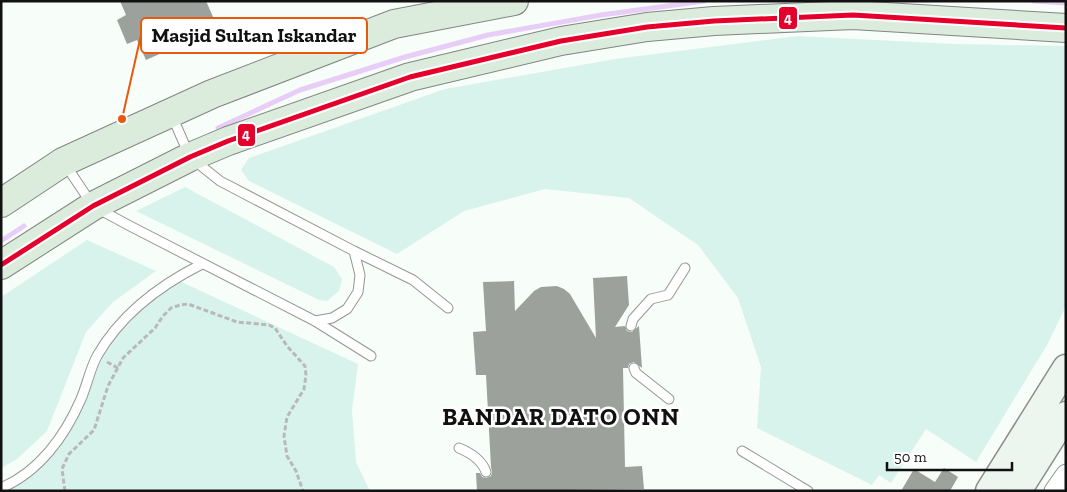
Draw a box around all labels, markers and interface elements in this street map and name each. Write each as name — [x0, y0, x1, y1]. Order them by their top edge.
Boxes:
line badge: 4 — [778, 6, 798, 30]
text: 4 — [784, 10, 792, 27]
callout: Masjid Sultan Iskandar — [141, 18, 367, 53]
text: Masjid Sultan Iskandar — [151, 23, 357, 47]
line badge: 4 — [237, 123, 256, 147]
text: 4 — [242, 126, 250, 143]
district label: BANDAR DATO ONN — [442, 402, 680, 431]
scale bar — [887, 440, 1012, 472]
text: 50 m — [894, 448, 927, 466]

